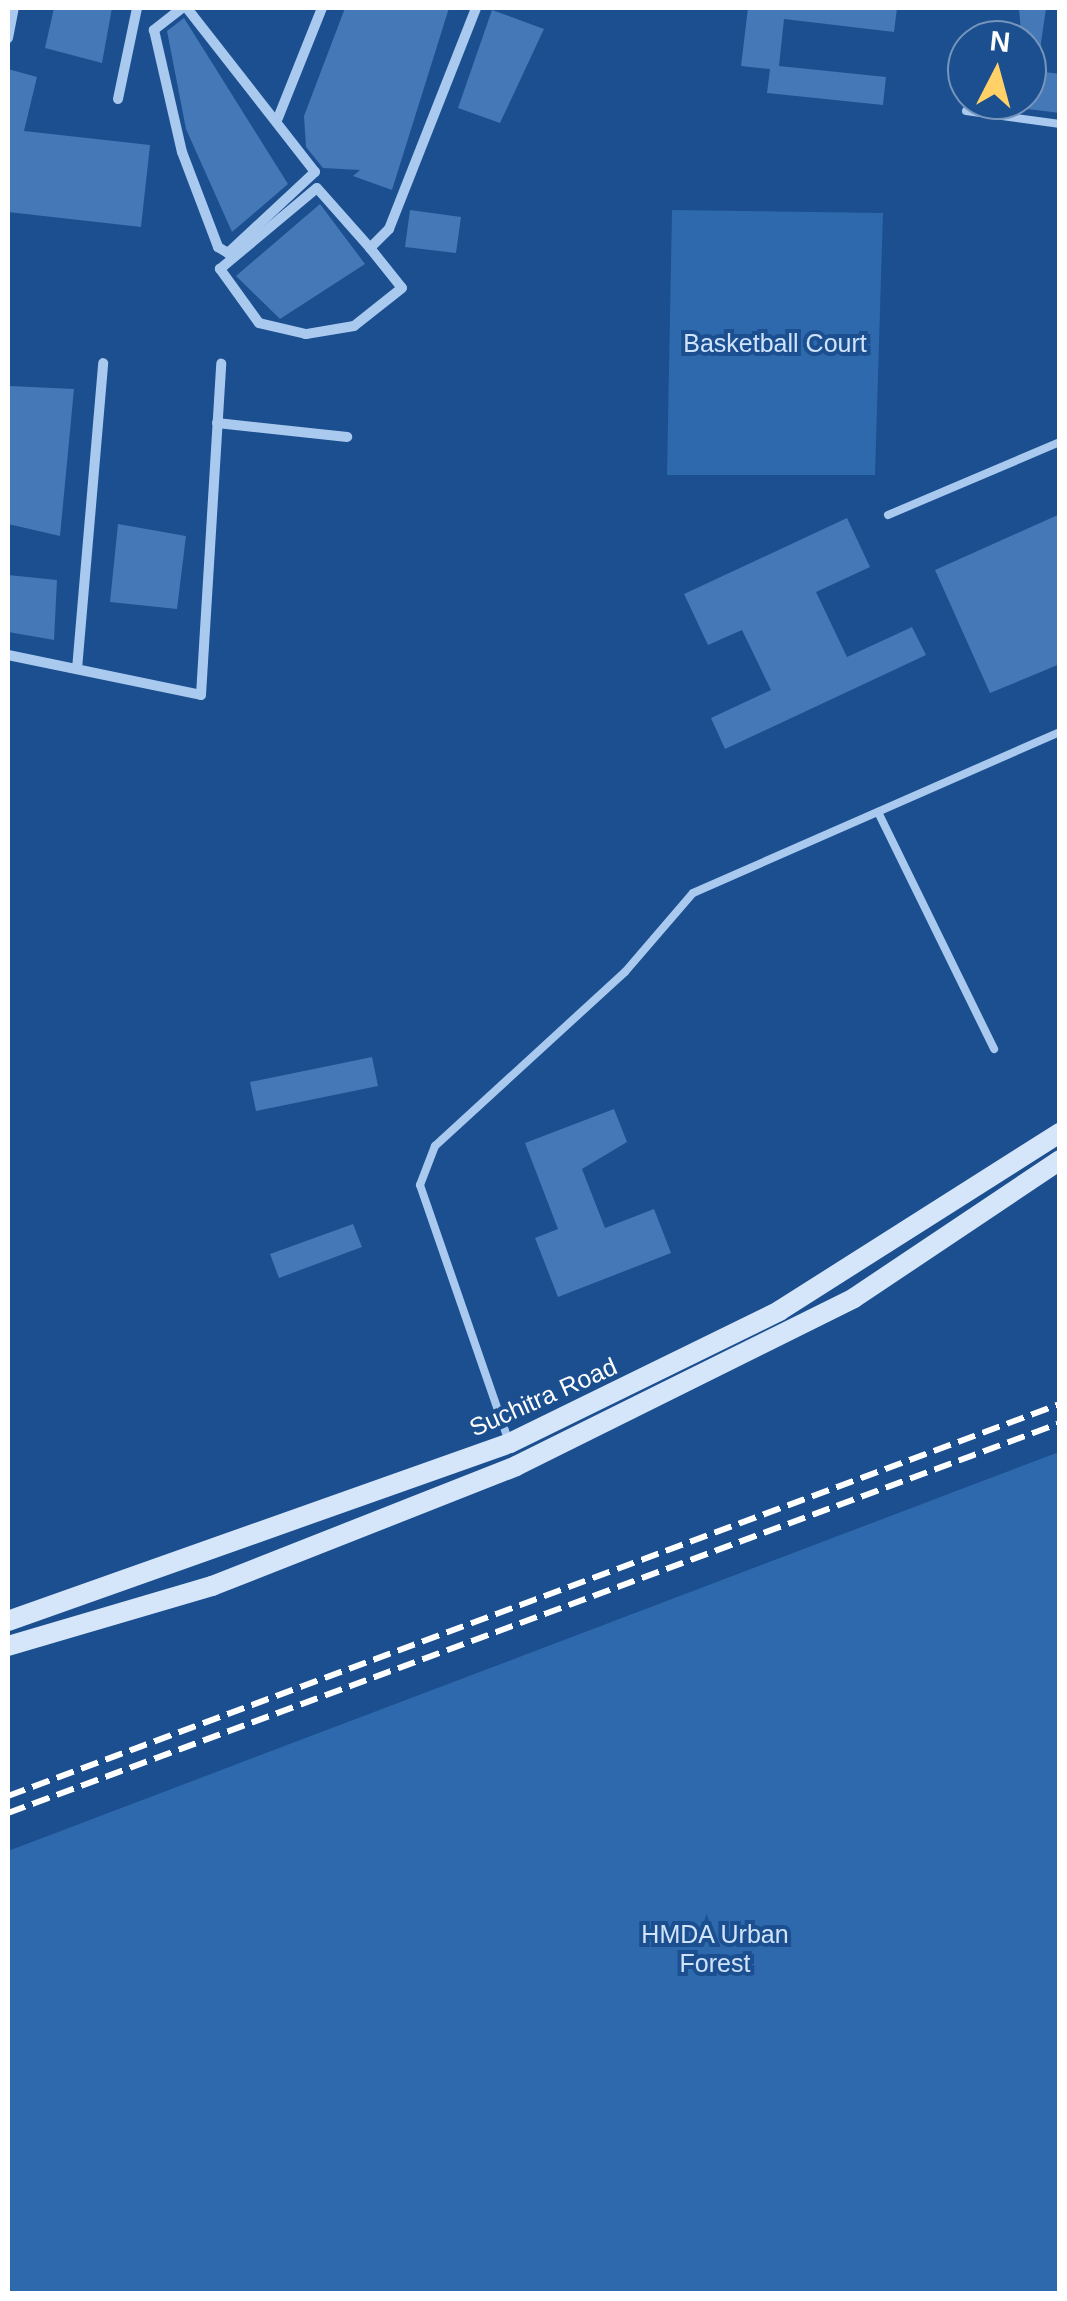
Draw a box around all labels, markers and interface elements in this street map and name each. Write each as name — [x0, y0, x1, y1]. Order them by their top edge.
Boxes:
north arrow — [947, 20, 1047, 120]
text: N — [988, 25, 1012, 58]
park label: Basketball Court — [683, 328, 867, 358]
street label: Suchitra Road — [465, 1351, 621, 1443]
park label: HMDA Urban Forest — [641, 1920, 789, 1979]

